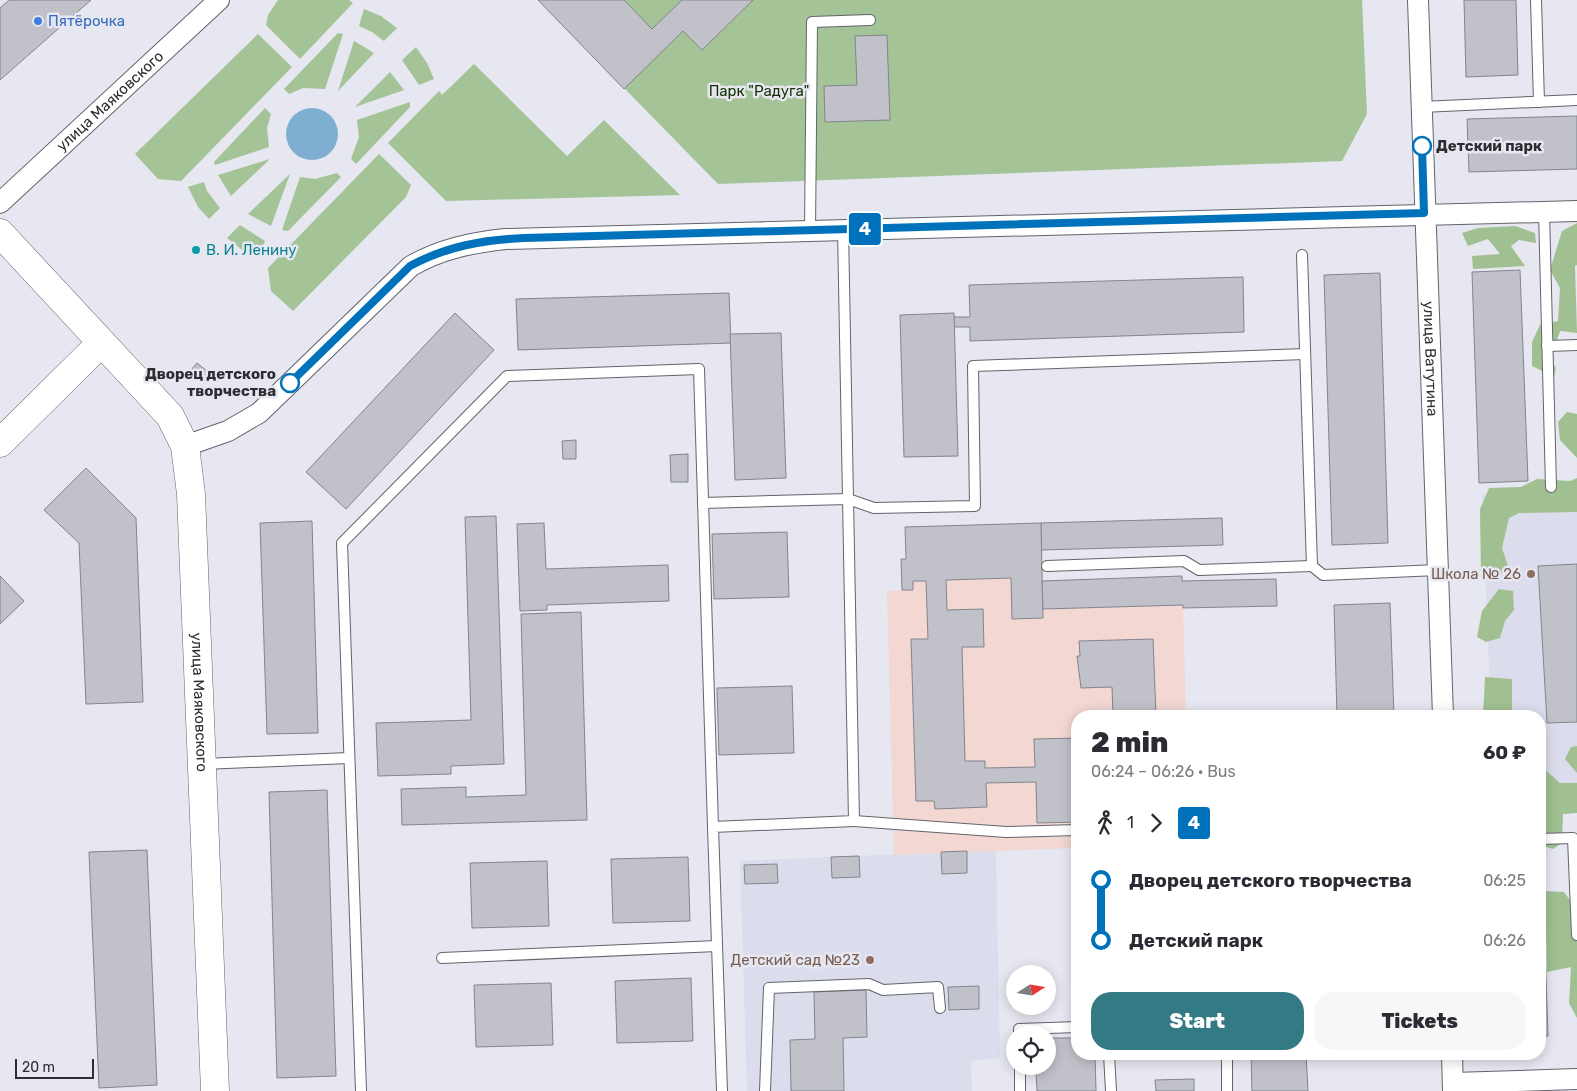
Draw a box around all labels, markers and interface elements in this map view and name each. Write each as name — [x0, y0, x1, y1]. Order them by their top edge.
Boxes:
place label: Пятёрочка — [48, 12, 125, 30]
marker: Пятёрочка — [32, 15, 44, 27]
street label: улица Маяковского — [53, 47, 167, 155]
park label: Парк "Радуга" — [709, 82, 809, 100]
marker: Детский парк — [1412, 136, 1432, 156]
place label: Детский парк — [1436, 137, 1542, 155]
line badge: 4 — [849, 213, 881, 245]
text: 4 — [859, 218, 871, 240]
place label: В. И. Ленину — [206, 241, 297, 259]
marker: В. И. Ленину — [190, 244, 202, 256]
street label: улица Ватутина — [1420, 301, 1442, 417]
place label: Дворец детского творчества — [145, 365, 276, 400]
marker: Дворец детского творчества — [280, 373, 300, 393]
place label: Школа № 26 — [1431, 565, 1521, 583]
marker: Школа № 26 — [1525, 568, 1537, 580]
street label: улица Маяковского — [188, 632, 211, 772]
text: 2 min — [1091, 726, 1168, 759]
text: 60 ₽ — [1483, 741, 1526, 764]
text: 06:24 – 06:26 · Bus — [1091, 762, 1236, 781]
icon: walk — [1091, 809, 1119, 837]
icon: forward — [1142, 809, 1170, 837]
text: 4 — [1188, 812, 1200, 834]
text: 1 — [1127, 813, 1134, 832]
text: Дворец детского творчества — [1129, 869, 1412, 892]
text: 06:25 — [1483, 871, 1526, 890]
text: Детский парк — [1129, 929, 1263, 952]
text: 06:26 — [1483, 931, 1526, 950]
place label: Детский сад №23 — [731, 951, 860, 969]
marker: Детский сад №23 — [864, 954, 876, 966]
north arrow — [1006, 965, 1056, 1015]
map controls — [1006, 965, 1056, 1075]
button: Start — [1091, 992, 1304, 1050]
button: Tickets — [1314, 992, 1526, 1050]
button: locate — [1006, 1025, 1056, 1075]
scale bar — [15, 1056, 94, 1079]
text: 20 m — [22, 1059, 55, 1076]

